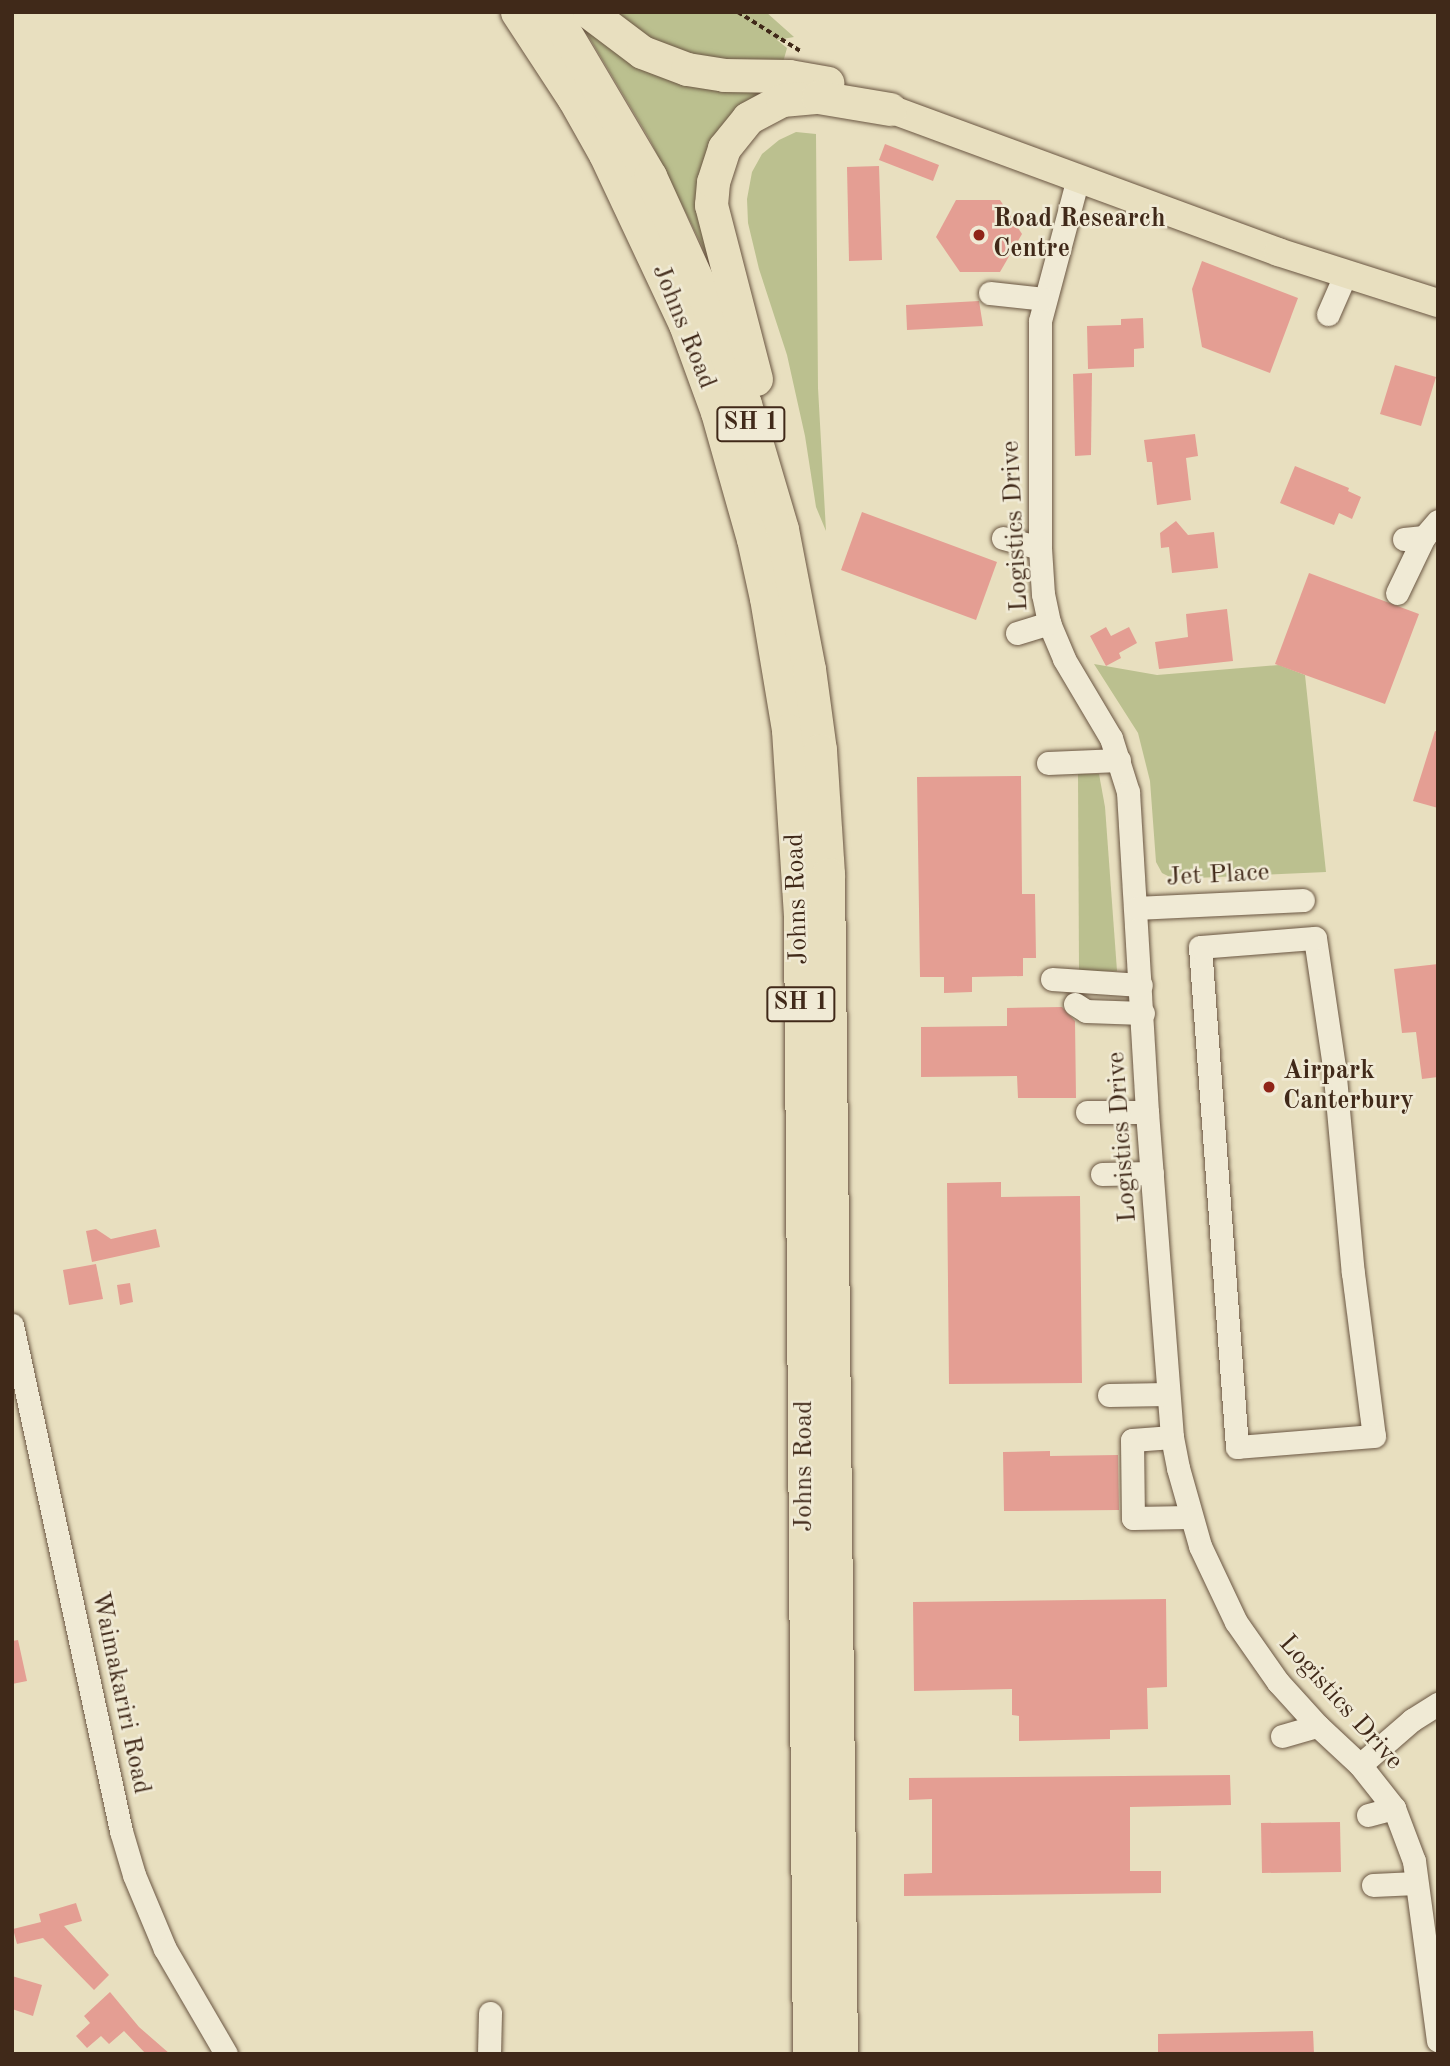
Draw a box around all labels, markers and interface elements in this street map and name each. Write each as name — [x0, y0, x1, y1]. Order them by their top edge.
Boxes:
place label: Road Research Centre — [993, 204, 1165, 266]
marker: Road Research Centre — [971, 227, 987, 243]
street label: Johns Road — [644, 260, 722, 394]
road number: SH 1 — [716, 404, 786, 444]
street label: Logistics Drive — [996, 440, 1036, 612]
street label: Johns Road — [780, 833, 816, 965]
street label: Jet Place — [1166, 858, 1270, 894]
road number: SH 1 — [766, 984, 836, 1024]
street label: Logistics Drive — [1101, 1051, 1145, 1223]
place label: Airpark Canterbury — [1283, 1056, 1414, 1118]
marker: Airpark Canterbury — [1261, 1079, 1277, 1095]
street label: Johns Road — [789, 1400, 821, 1532]
street label: Waimakariri Road — [83, 1589, 157, 1797]
street label: Logistics Drive — [1271, 1629, 1409, 1777]

